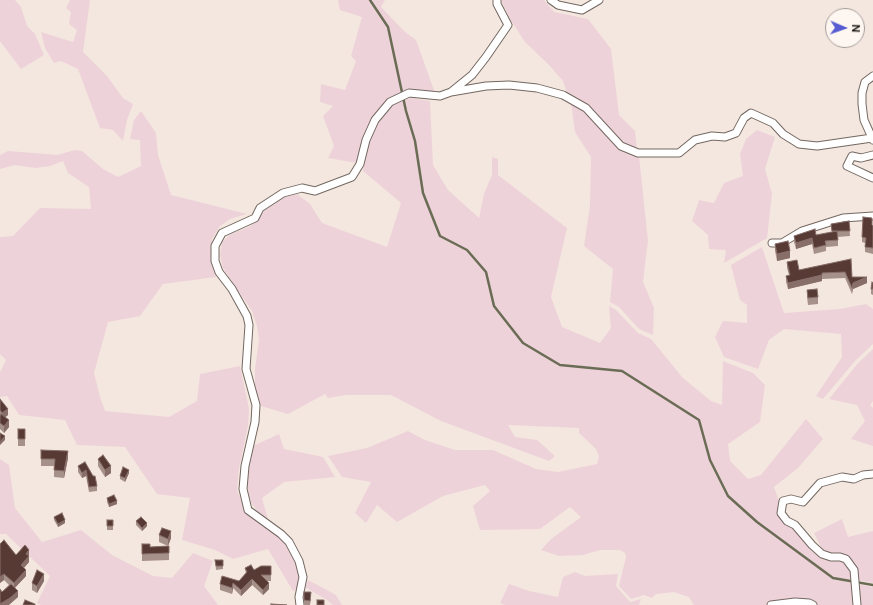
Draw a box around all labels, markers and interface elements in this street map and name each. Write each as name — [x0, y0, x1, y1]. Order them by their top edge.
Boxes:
north arrow — [825, 8, 865, 48]
text: N — [849, 24, 863, 33]

